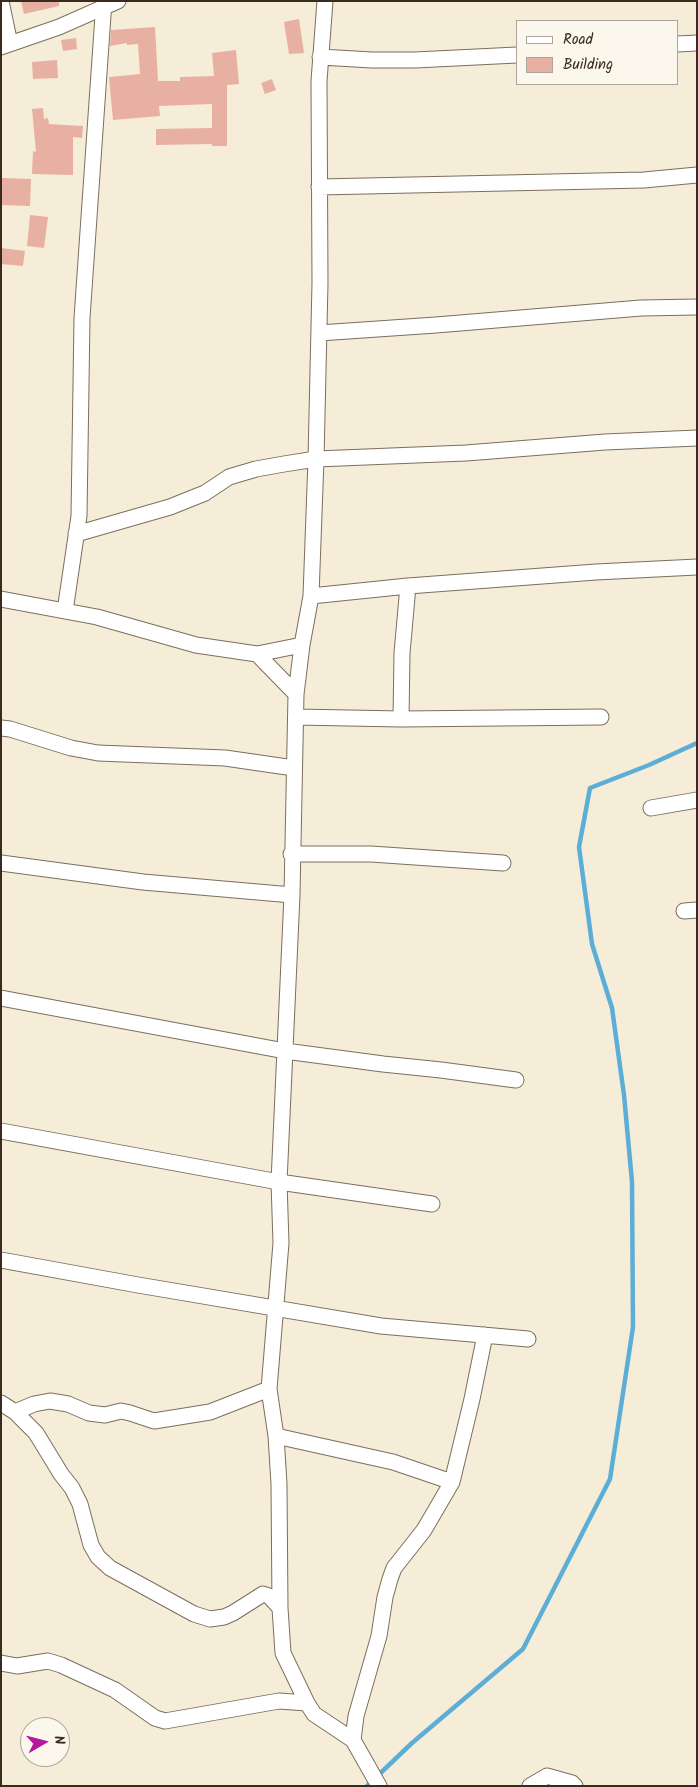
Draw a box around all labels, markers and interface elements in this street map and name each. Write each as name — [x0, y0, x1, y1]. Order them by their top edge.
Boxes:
legend — [516, 20, 678, 85]
text: Road — [563, 28, 593, 52]
text: Building — [563, 53, 613, 77]
north arrow — [20, 1717, 70, 1767]
text: N — [47, 1734, 70, 1746]

